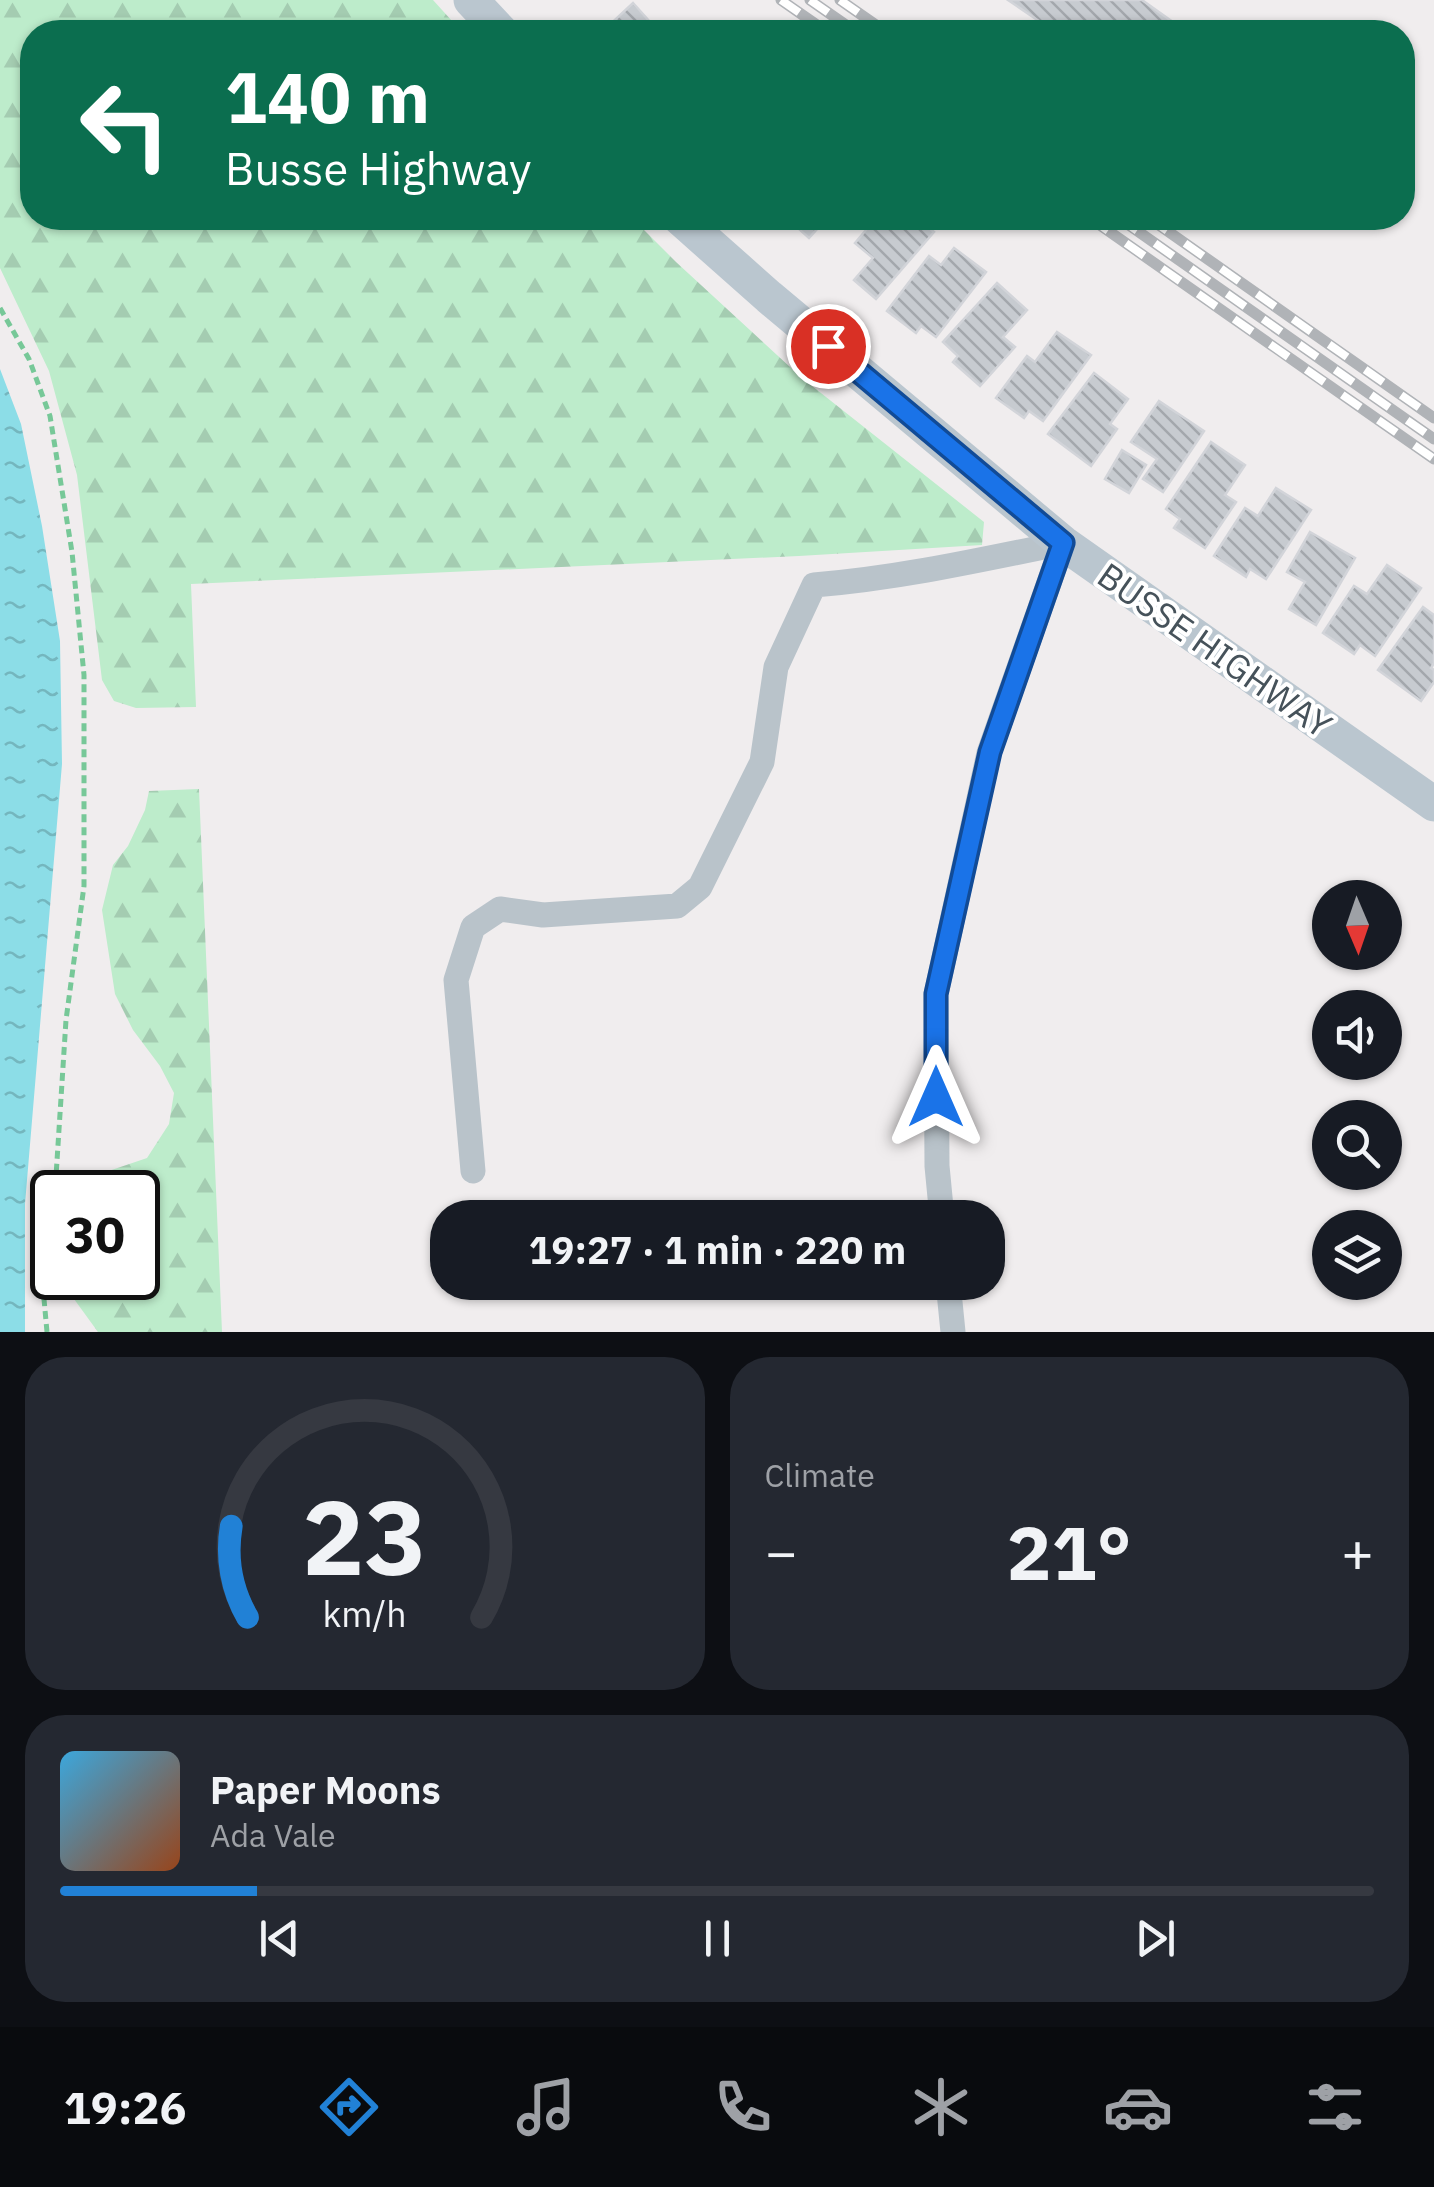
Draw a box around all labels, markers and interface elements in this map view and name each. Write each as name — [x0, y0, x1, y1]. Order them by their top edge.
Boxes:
text: 140 m — [225, 51, 430, 142]
icon: left — [60, 60, 190, 190]
text: Busse Highway — [225, 139, 531, 197]
pin — [786, 304, 871, 389]
icon: arrive — [801, 319, 856, 374]
street label: BUSSE HIGHWAY — [1089, 552, 1341, 748]
north arrow — [1312, 880, 1402, 970]
map controls — [1312, 880, 1402, 1300]
button: sound — [1312, 990, 1402, 1080]
position arrow — [884, 1045, 988, 1149]
button: search — [1312, 1100, 1402, 1190]
speed limit sign: 30 — [30, 1170, 160, 1300]
button: layers — [1312, 1210, 1402, 1300]
text: 19:27 · 1 min · 220 m — [529, 1225, 906, 1274]
text: Climate — [765, 1454, 875, 1496]
text: 23 — [302, 1468, 427, 1604]
text: 21° — [1007, 1503, 1132, 1601]
text: − — [765, 1516, 798, 1587]
text: + — [1341, 1516, 1374, 1587]
text: km/h — [323, 1590, 407, 1637]
text: Paper Moons — [210, 1765, 441, 1814]
text: Ada Vale — [210, 1814, 336, 1856]
icon: previous — [252, 1911, 307, 1966]
icon: pause — [690, 1911, 745, 1966]
icon: next — [1128, 1911, 1183, 1966]
icon: directions — [314, 2072, 384, 2142]
icon: music — [511, 2072, 581, 2142]
icon: phone — [708, 2072, 778, 2142]
icon: climate — [906, 2072, 976, 2142]
icon: car — [1103, 2072, 1173, 2142]
icon: filters — [1300, 2072, 1370, 2142]
text: 19:26 — [64, 2078, 187, 2136]

